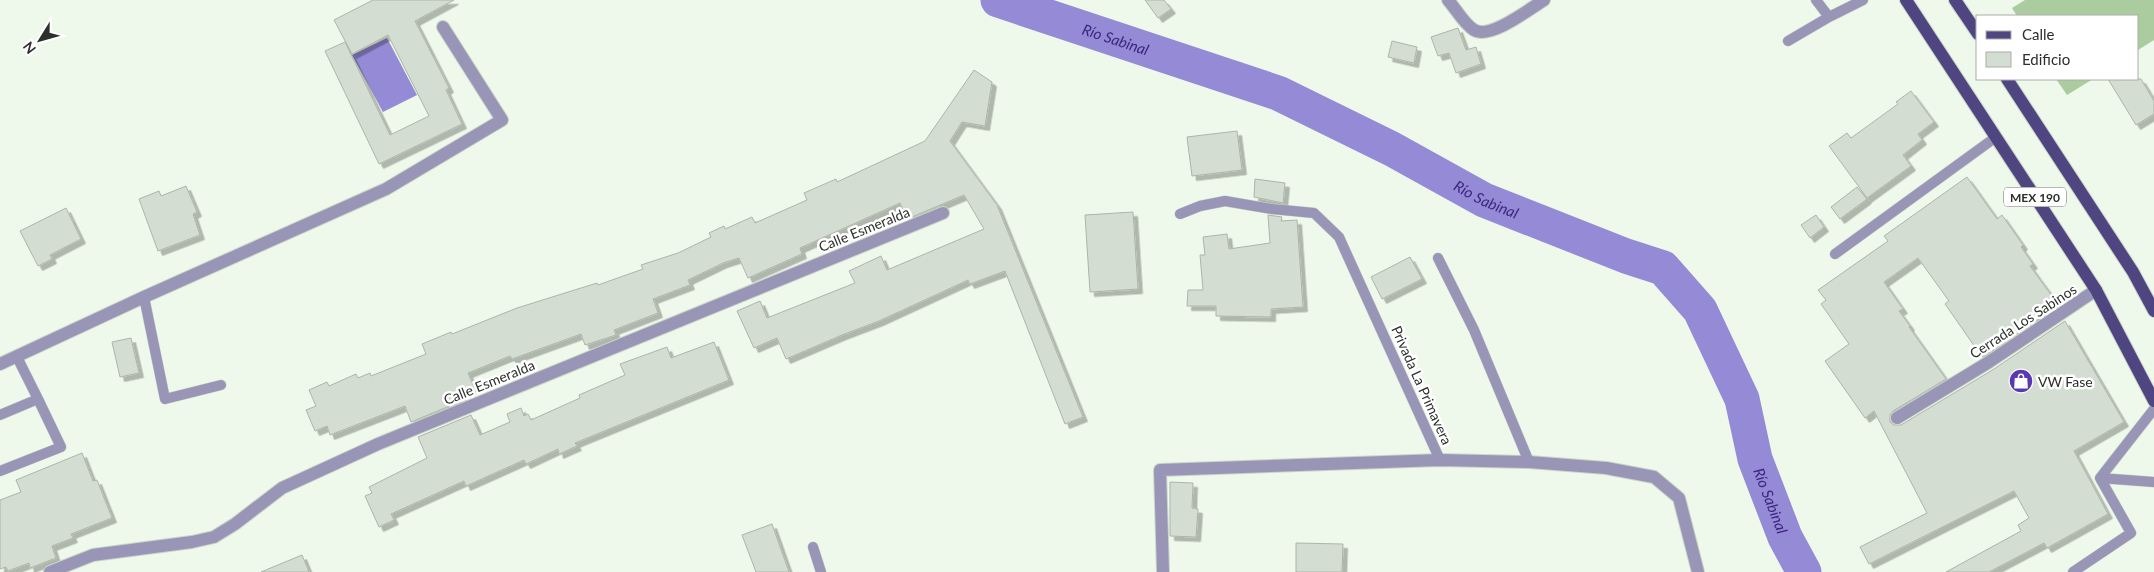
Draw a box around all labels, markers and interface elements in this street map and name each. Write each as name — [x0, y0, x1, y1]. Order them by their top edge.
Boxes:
north arrow — [15, 15, 65, 65]
legend — [1976, 15, 2139, 80]
water label: Río Sabinal — [1080, 20, 1152, 59]
text: Calle — [2022, 25, 2055, 43]
text: N — [19, 39, 39, 58]
text: Edificio — [2022, 50, 2070, 68]
water label: Río Sabinal — [1451, 176, 1522, 222]
road number: MEX 190 — [2004, 188, 2066, 206]
street label: Calle Esmeralda — [816, 203, 912, 255]
street label: Cerrada Los Sabinos — [1966, 280, 2080, 362]
street label: Privada La Primavera — [1388, 323, 1456, 447]
street label: Calle Esmeralda — [441, 356, 537, 408]
shop icon: VW Fase — [2008, 368, 2034, 394]
place label: VW Fase — [2038, 373, 2093, 390]
water label: Río Sabinal — [1750, 465, 1792, 537]

